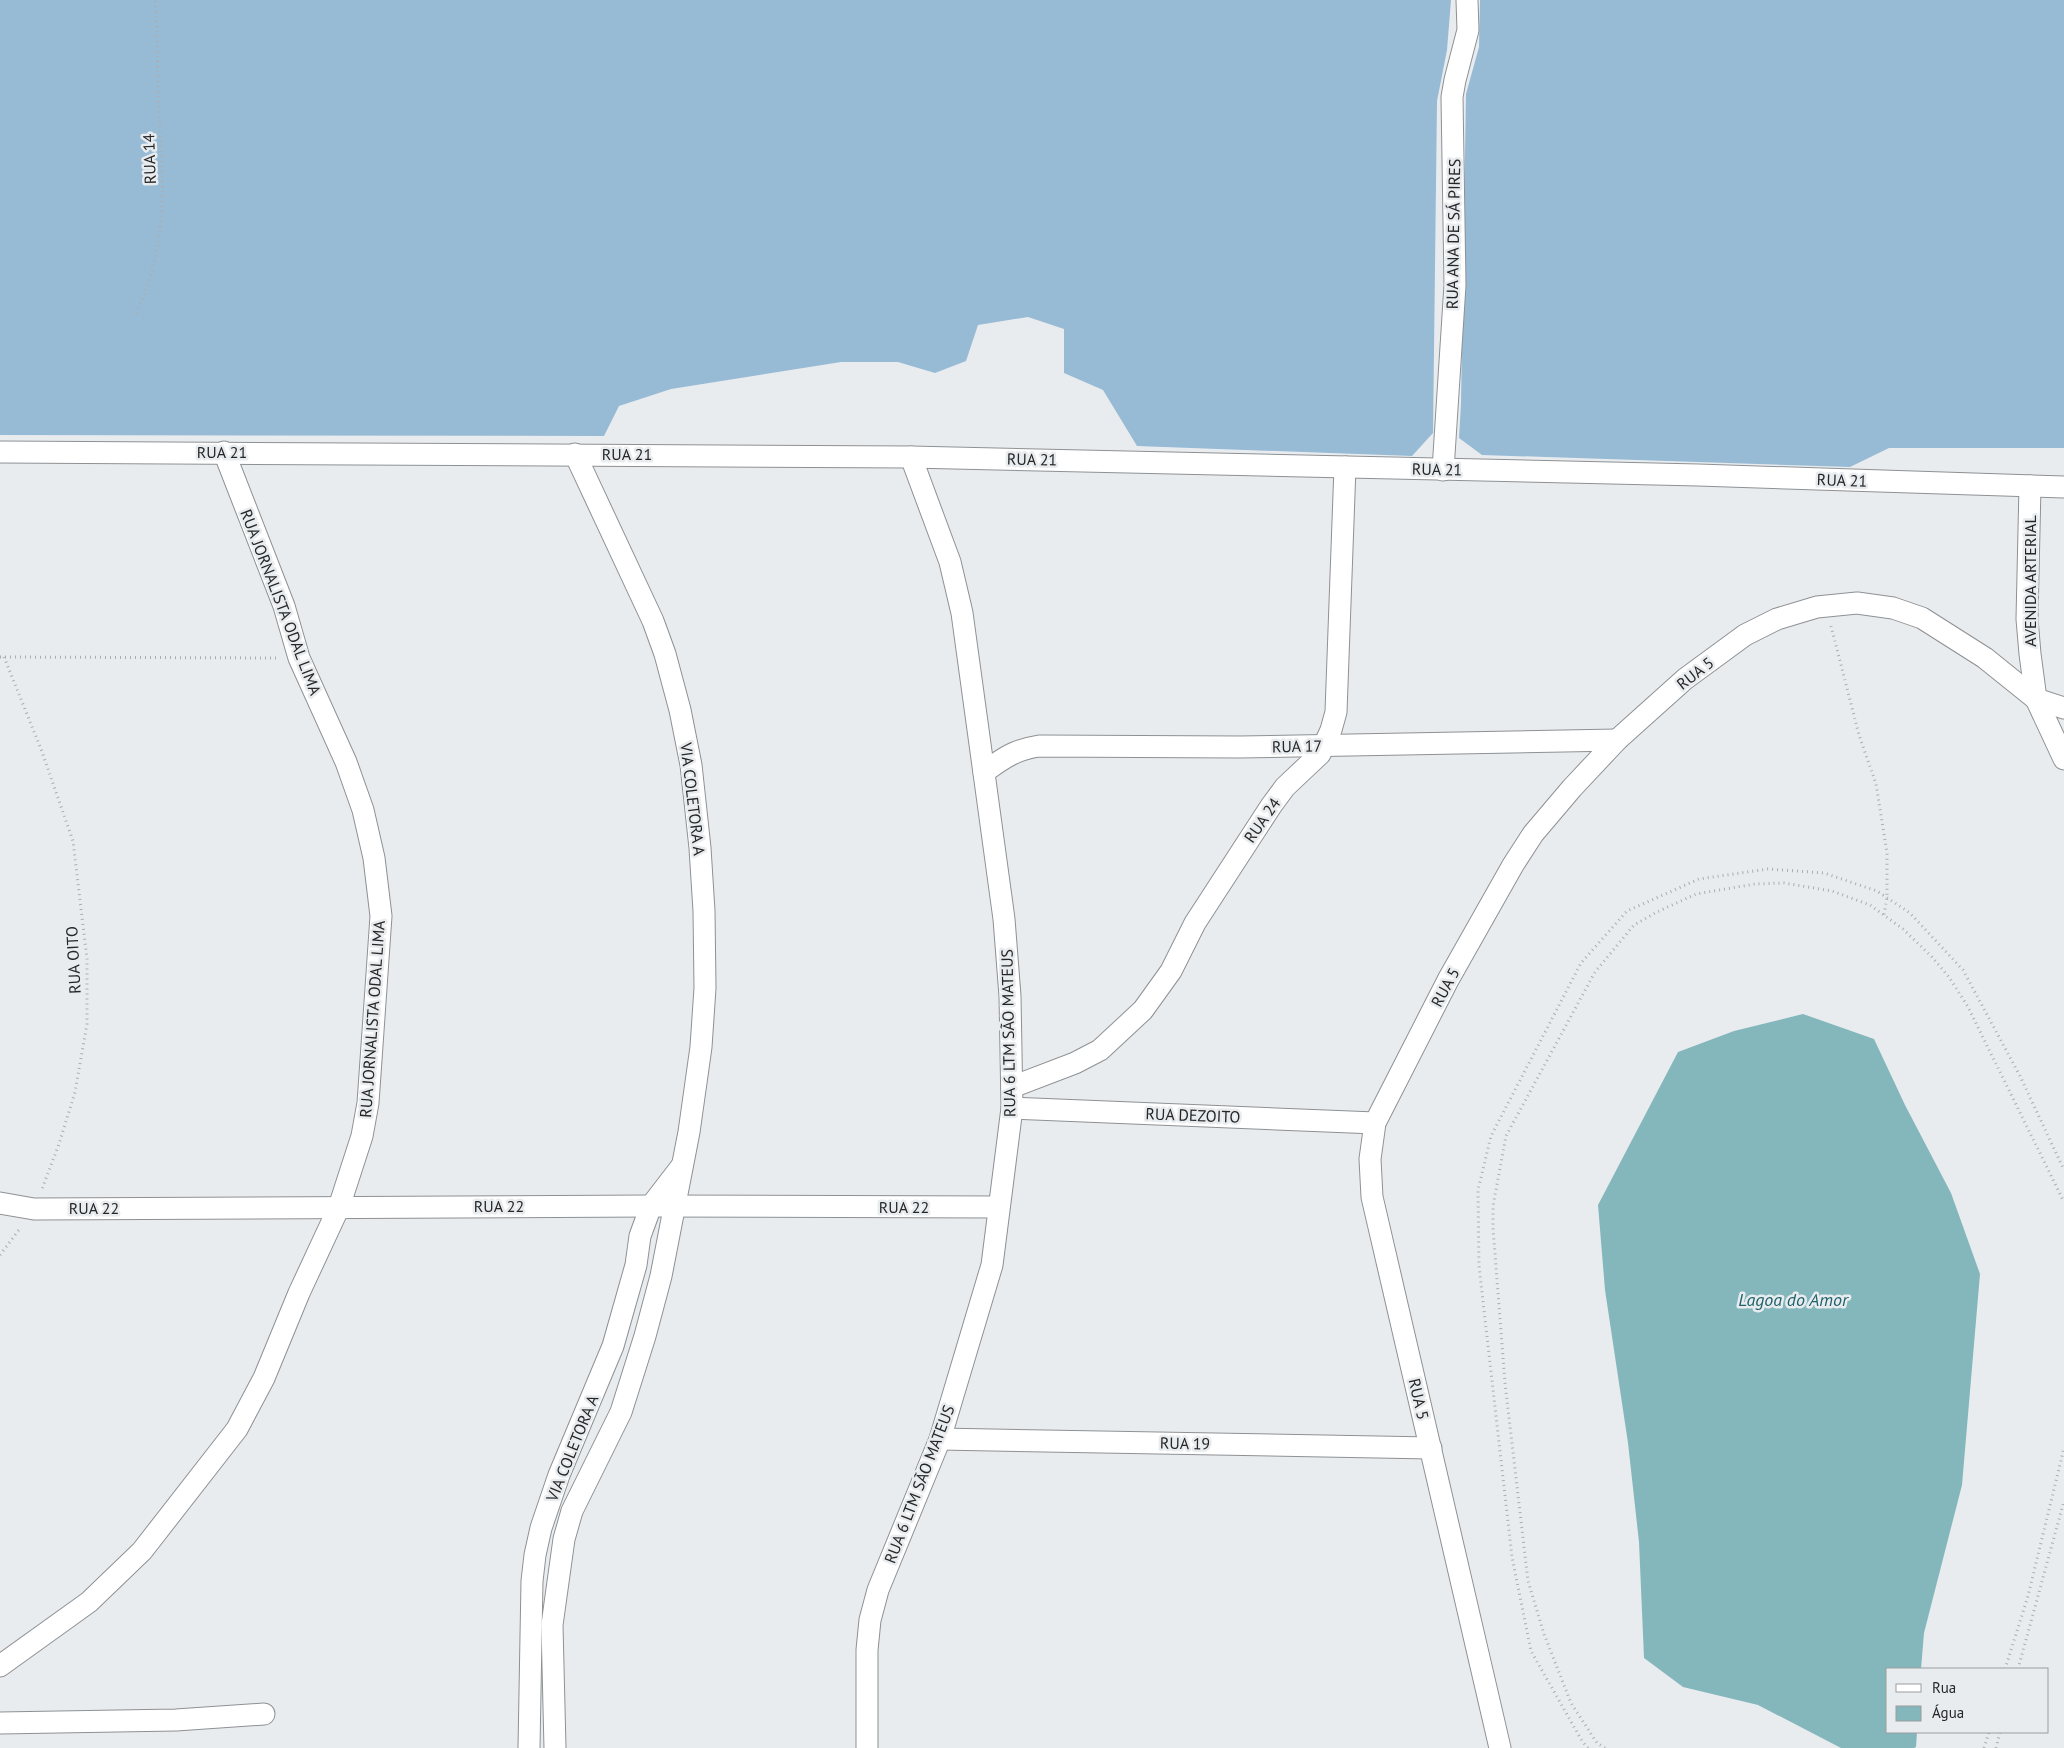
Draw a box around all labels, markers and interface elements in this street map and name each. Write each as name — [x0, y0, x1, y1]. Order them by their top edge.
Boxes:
street label: RUA 14 — [138, 133, 160, 185]
street label: RUA ANA DE SÁ PIRES — [1442, 159, 1464, 309]
street label: RUA 21 — [197, 442, 247, 462]
street label: RUA 21 — [602, 444, 652, 464]
street label: RUA 21 — [1007, 449, 1057, 469]
street label: RUA 21 — [1412, 459, 1462, 479]
street label: RUA 21 — [1816, 469, 1868, 491]
street label: RUA JORNALISTA ODAL LIMA — [236, 506, 326, 698]
street label: AVENIDA ARTERIAL — [2020, 515, 2040, 647]
street label: RUA 5 — [1672, 652, 1718, 694]
street label: RUA 17 — [1272, 736, 1322, 756]
street label: VIA COLETORA A — [676, 741, 710, 857]
street label: RUA 24 — [1239, 793, 1285, 846]
street label: RUA JORNALISTA ODAL LIMA — [355, 919, 389, 1118]
street label: RUA OITO — [61, 926, 85, 994]
street label: RUA 6 LTM SÃO MATEUS — [997, 949, 1019, 1117]
street label: RUA 5 — [1426, 964, 1464, 1010]
street label: RUA DEZOITO — [1145, 1103, 1241, 1127]
street label: RUA 22 — [474, 1196, 524, 1216]
street label: RUA 22 — [879, 1197, 929, 1217]
street label: RUA 22 — [69, 1198, 119, 1218]
water label: Lagoa do Amor — [1738, 1288, 1849, 1311]
street label: RUA 5 — [1405, 1376, 1433, 1422]
street label: VIA COLETORA A — [541, 1391, 603, 1505]
street label: RUA 6 LTM SÃO MATEUS — [880, 1402, 958, 1566]
street label: RUA 19 — [1160, 1433, 1210, 1453]
legend — [1886, 1668, 2049, 1733]
text: Rua — [1932, 1678, 1956, 1697]
text: Água — [1932, 1703, 1964, 1722]

